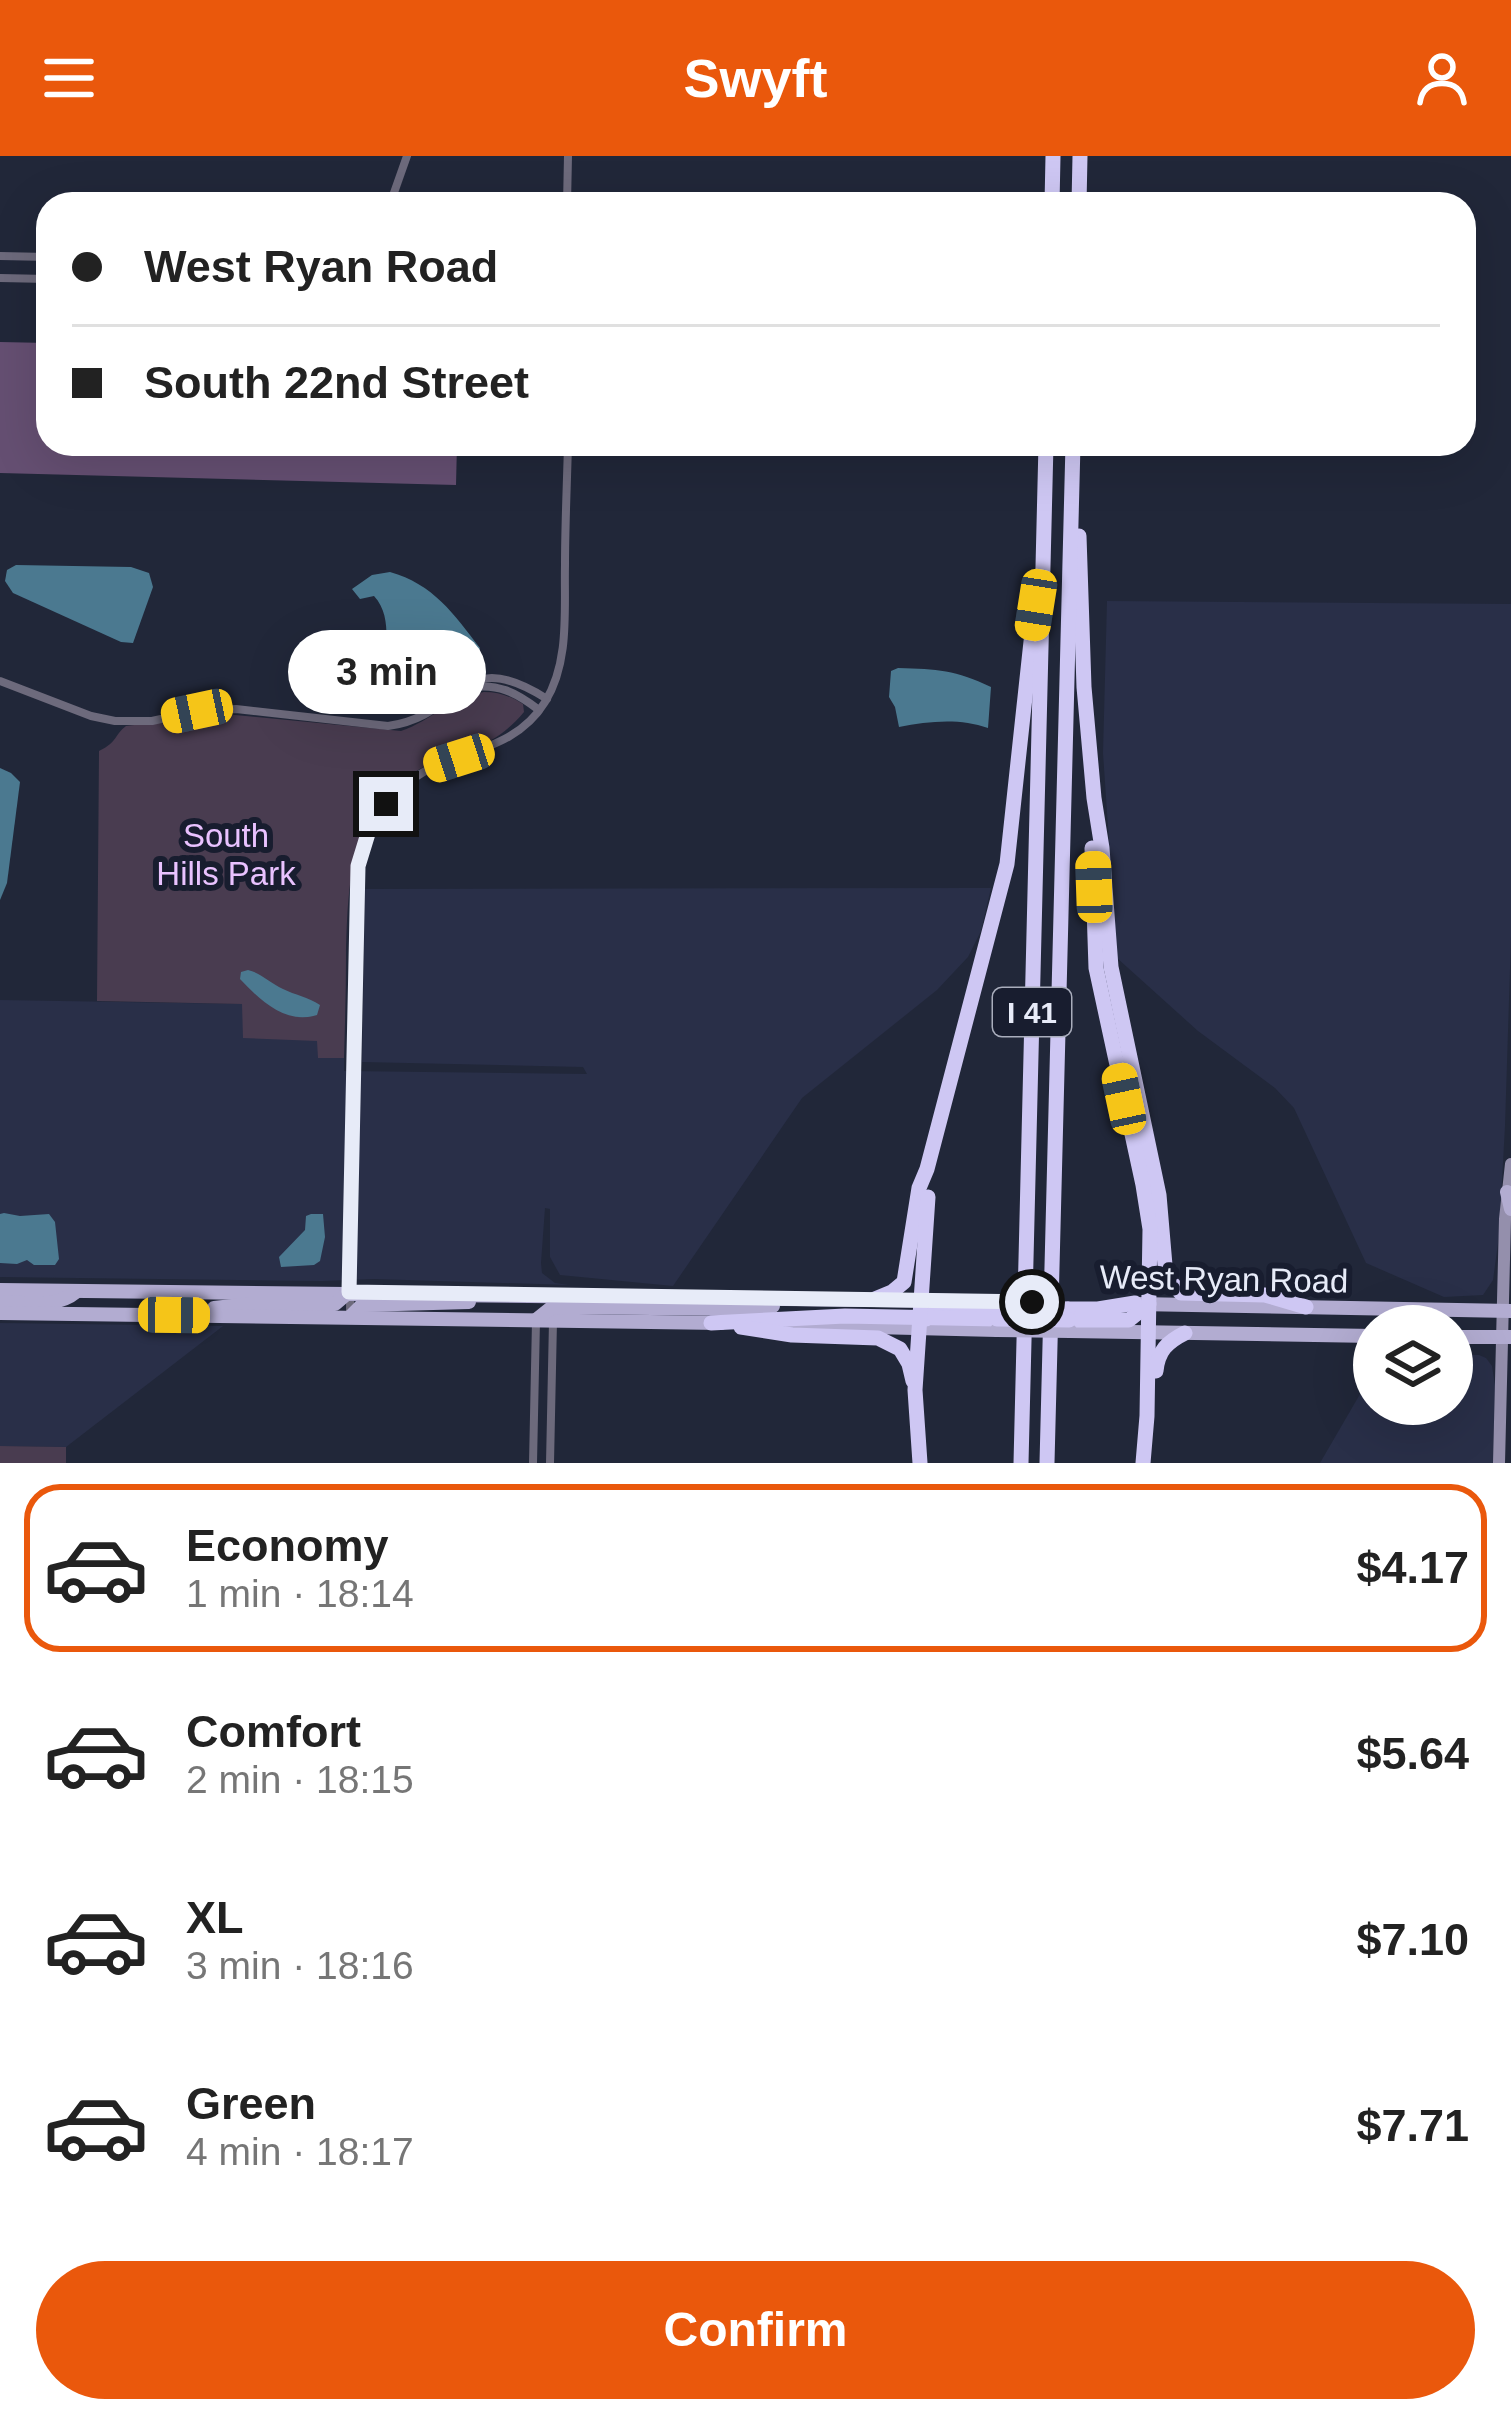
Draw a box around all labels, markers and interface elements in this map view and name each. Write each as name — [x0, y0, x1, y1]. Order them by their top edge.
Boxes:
icon: menu — [36, 45, 102, 111]
icon: person — [1409, 45, 1475, 111]
text: Swyft — [683, 48, 828, 108]
text: West Ryan Road — [144, 241, 498, 292]
text: South 22nd Street — [144, 357, 529, 408]
car — [1013, 567, 1059, 643]
callout: 3 min — [287, 630, 485, 714]
text: 3 min — [336, 650, 438, 693]
car — [158, 686, 236, 736]
car — [419, 730, 499, 786]
route end — [359, 777, 413, 831]
park label: South Hills Park — [156, 817, 296, 892]
car — [1075, 850, 1113, 924]
road number: I 41 — [993, 988, 1071, 1036]
car — [1099, 1060, 1149, 1138]
street label: West Ryan Road — [1099, 1258, 1349, 1300]
route start — [1005, 1275, 1059, 1329]
car — [138, 1296, 210, 1334]
map controls — [1353, 1305, 1473, 1425]
button: layers — [1353, 1305, 1473, 1425]
icon: car — [42, 1514, 150, 1622]
text: Economy — [186, 1520, 389, 1571]
text: $4.17 — [1356, 1542, 1469, 1593]
text: 1 min · 18:14 — [186, 1572, 414, 1615]
icon: car — [42, 1700, 150, 1808]
text: Comfort — [186, 1706, 361, 1757]
text: $5.64 — [1356, 1728, 1469, 1779]
text: 2 min · 18:15 — [186, 1758, 414, 1801]
icon: car — [42, 1886, 150, 1994]
text: XL — [186, 1892, 244, 1943]
text: $7.10 — [1356, 1914, 1469, 1965]
text: 3 min · 18:16 — [186, 1944, 414, 1987]
icon: car — [42, 2072, 150, 2180]
text: Green — [186, 2078, 316, 2129]
text: $7.71 — [1356, 2100, 1469, 2151]
text: 4 min · 18:17 — [186, 2130, 414, 2173]
button: Confirm — [36, 2261, 1475, 2399]

